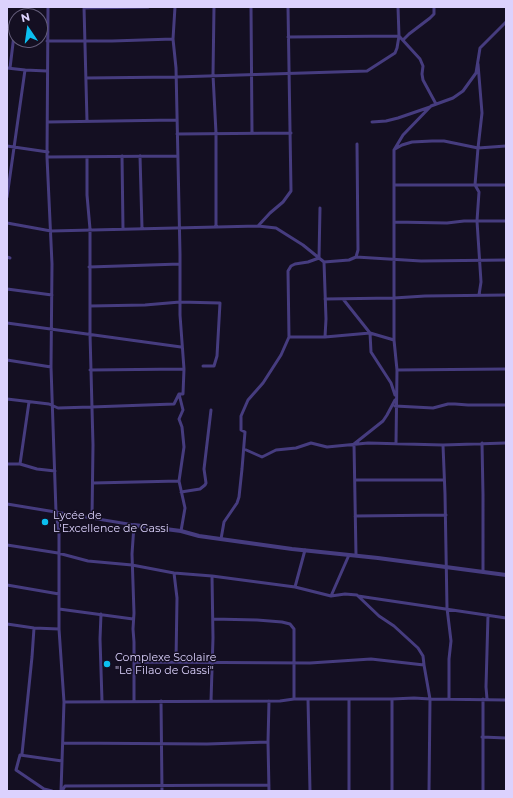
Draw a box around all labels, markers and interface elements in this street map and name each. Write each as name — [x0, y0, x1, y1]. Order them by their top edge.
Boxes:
north arrow — [8, 8, 48, 48]
text: N — [20, 9, 31, 25]
place label: Lycée de L'Excellence de Gassi — [53, 509, 169, 535]
marker: Lycée de L'Excellence de Gassi — [40, 517, 50, 527]
place label: Complexe Scolaire "Le Filao de Gassi" — [115, 651, 216, 677]
marker: Complexe Scolaire "Le Filao de Gassi" — [102, 659, 112, 669]

